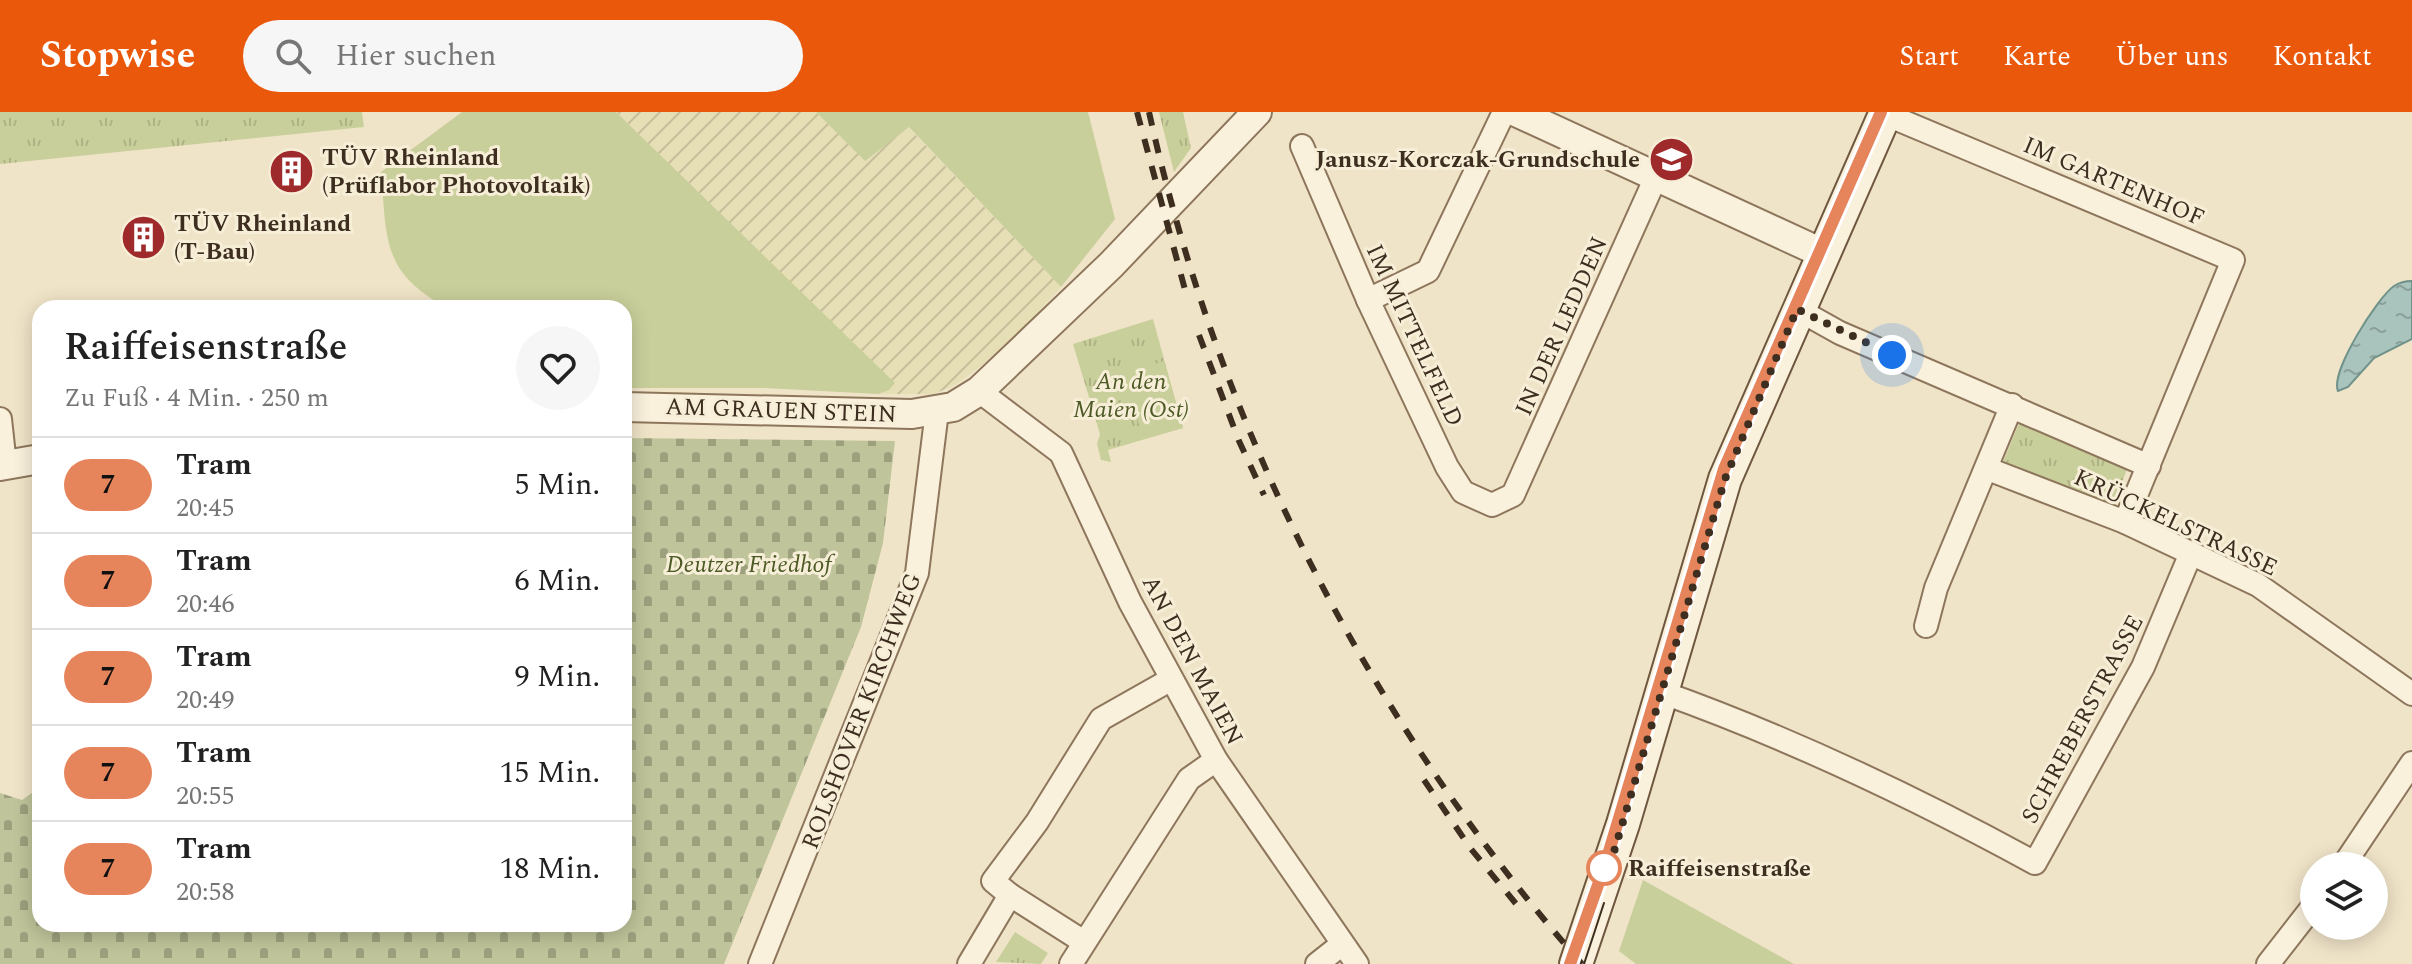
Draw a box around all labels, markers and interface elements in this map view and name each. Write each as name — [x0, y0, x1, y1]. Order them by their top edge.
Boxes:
search box — [243, 20, 803, 92]
text: Stopwise — [40, 27, 195, 85]
text: Hier suchen — [335, 33, 497, 79]
icon: search — [271, 34, 315, 78]
text: Start — [1899, 35, 1959, 78]
text: Karte — [2003, 35, 2071, 78]
text: Über uns — [2115, 35, 2229, 78]
text: Kontakt — [2273, 35, 2372, 78]
street label: IM GARTENHOF — [2017, 127, 2210, 236]
school or university icon: Janusz-Korczak-Grundschule — [1647, 135, 1695, 183]
place label: TÜV Rheinland (Prüflabor Photovoltaik) — [322, 140, 591, 204]
place label: Janusz-Korczak-Grundschule — [1315, 142, 1640, 178]
building icon: TÜV Rheinland (Prüflabor Photovoltaik) — [267, 147, 315, 195]
place label: TÜV Rheinland (T-Bau) — [174, 206, 351, 270]
building icon: TÜV Rheinland (T-Bau) — [119, 213, 167, 261]
street label: IN DER LEDDEN — [1506, 231, 1618, 422]
street label: IM MITTELFELD — [1356, 238, 1472, 433]
text: Raiffeisenstraße — [64, 319, 347, 377]
button: heart — [516, 326, 600, 410]
your location — [1872, 335, 1912, 375]
park label: An den Maien (Ost) — [1073, 364, 1189, 428]
text: Zu Fuß · 4 Min. · 250 m — [64, 378, 329, 418]
street label: AM GRAUEN STEIN — [665, 389, 897, 433]
text: Tram — [176, 442, 252, 488]
street label: KRÜCKELSTRASSE — [2068, 460, 2283, 586]
text: 5 Min. — [514, 462, 600, 508]
text: 7 — [100, 463, 116, 506]
text: 20:45 — [176, 488, 235, 528]
text: Tram — [176, 538, 252, 584]
park label: Deutzer Friedhof — [666, 547, 836, 583]
text: 6 Min. — [514, 558, 600, 604]
text: 7 — [100, 559, 116, 602]
street label: ROLSHOVER KIRCHWEG — [793, 568, 931, 855]
street label: AN DEN MAIEN — [1132, 569, 1252, 752]
text: 20:46 — [176, 584, 235, 624]
street label: SCHREBERSTRASSE — [2012, 608, 2153, 830]
text: Tram — [176, 634, 252, 680]
text: 9 Min. — [514, 654, 600, 700]
text: 7 — [100, 655, 116, 698]
text: 20:49 — [176, 680, 235, 720]
text: Tram — [176, 730, 252, 776]
text: 15 Min. — [499, 750, 600, 796]
text: 7 — [100, 751, 116, 794]
text: 20:55 — [176, 776, 235, 816]
text: Tram — [176, 826, 252, 872]
text: 18 Min. — [499, 846, 600, 892]
text: 7 — [100, 847, 116, 890]
marker: Raiffeisenstraße — [1587, 851, 1621, 885]
place label: Raiffeisenstraße — [1628, 851, 1811, 887]
map controls — [2300, 852, 2388, 940]
button: layers — [2300, 852, 2388, 940]
text: 20:58 — [176, 872, 235, 912]

